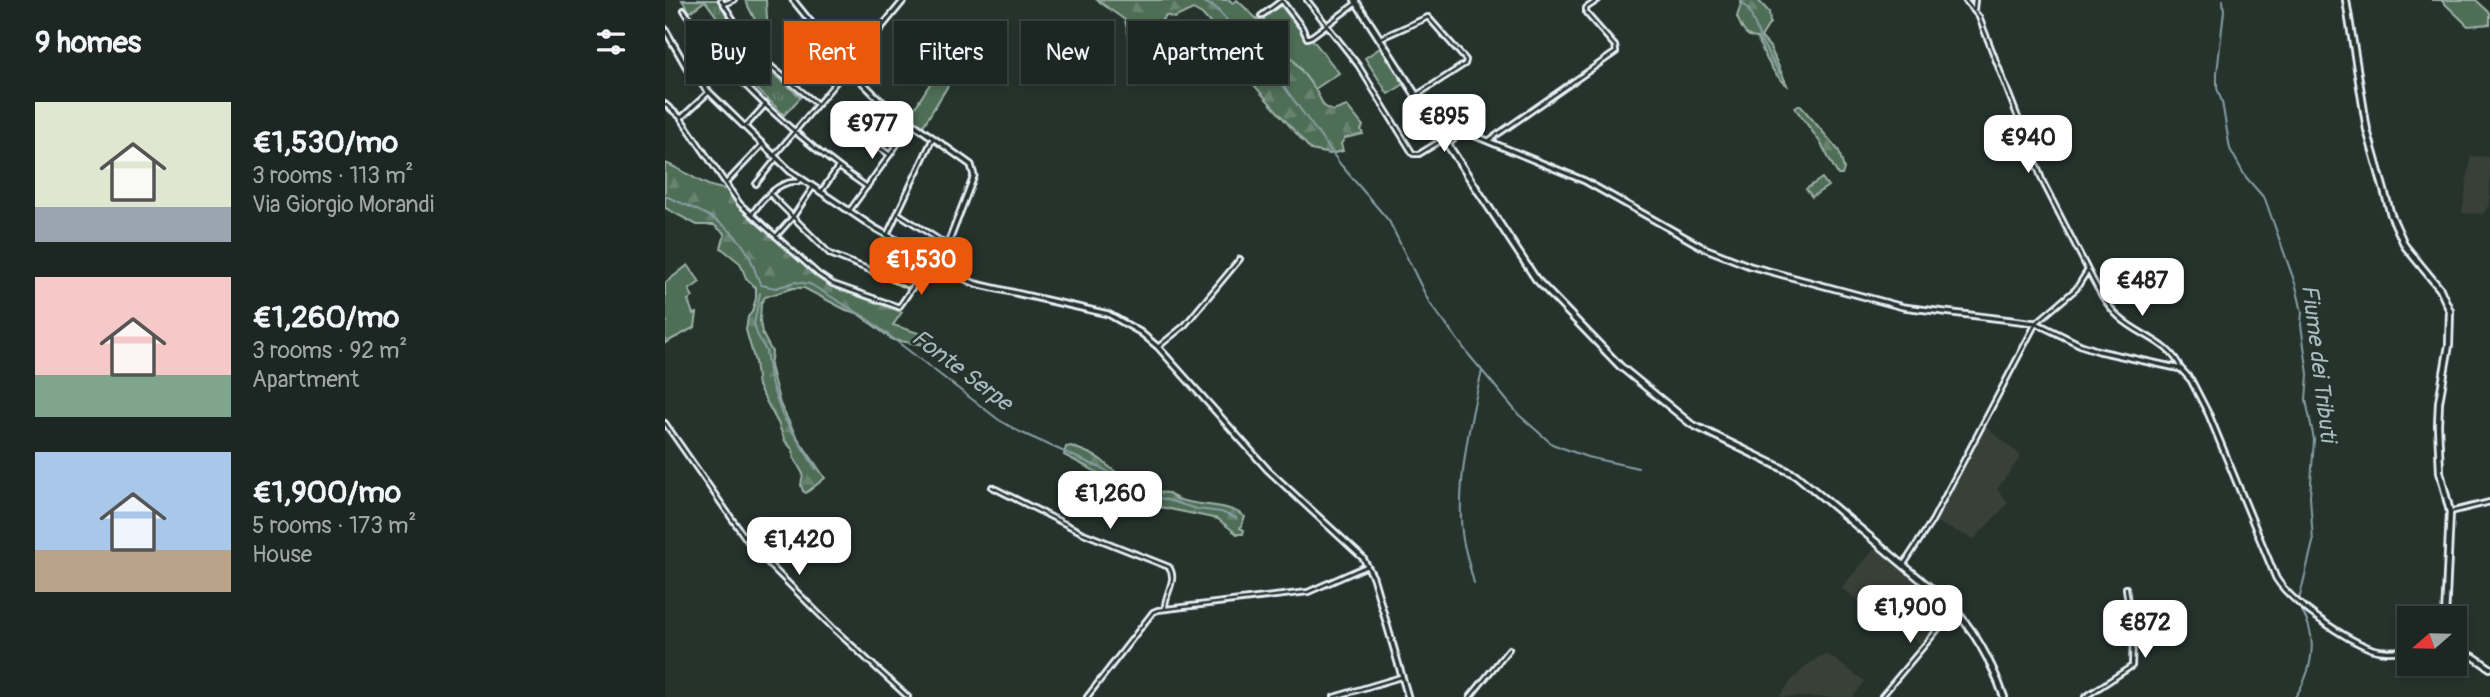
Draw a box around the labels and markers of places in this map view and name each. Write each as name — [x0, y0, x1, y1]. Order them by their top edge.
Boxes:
pin: €895 — [1403, 94, 1485, 154]
pin: €977 — [831, 102, 913, 161]
pin: €940 — [1987, 116, 2069, 175]
pin: €1,530 — [864, 238, 978, 297]
pin: €487 — [2101, 258, 2183, 318]
pin: €1,260 — [1053, 472, 1167, 531]
pin: €1,420 — [742, 518, 856, 577]
pin: €1,900 — [1853, 586, 1967, 645]
pin: €872 — [2104, 600, 2186, 660]

